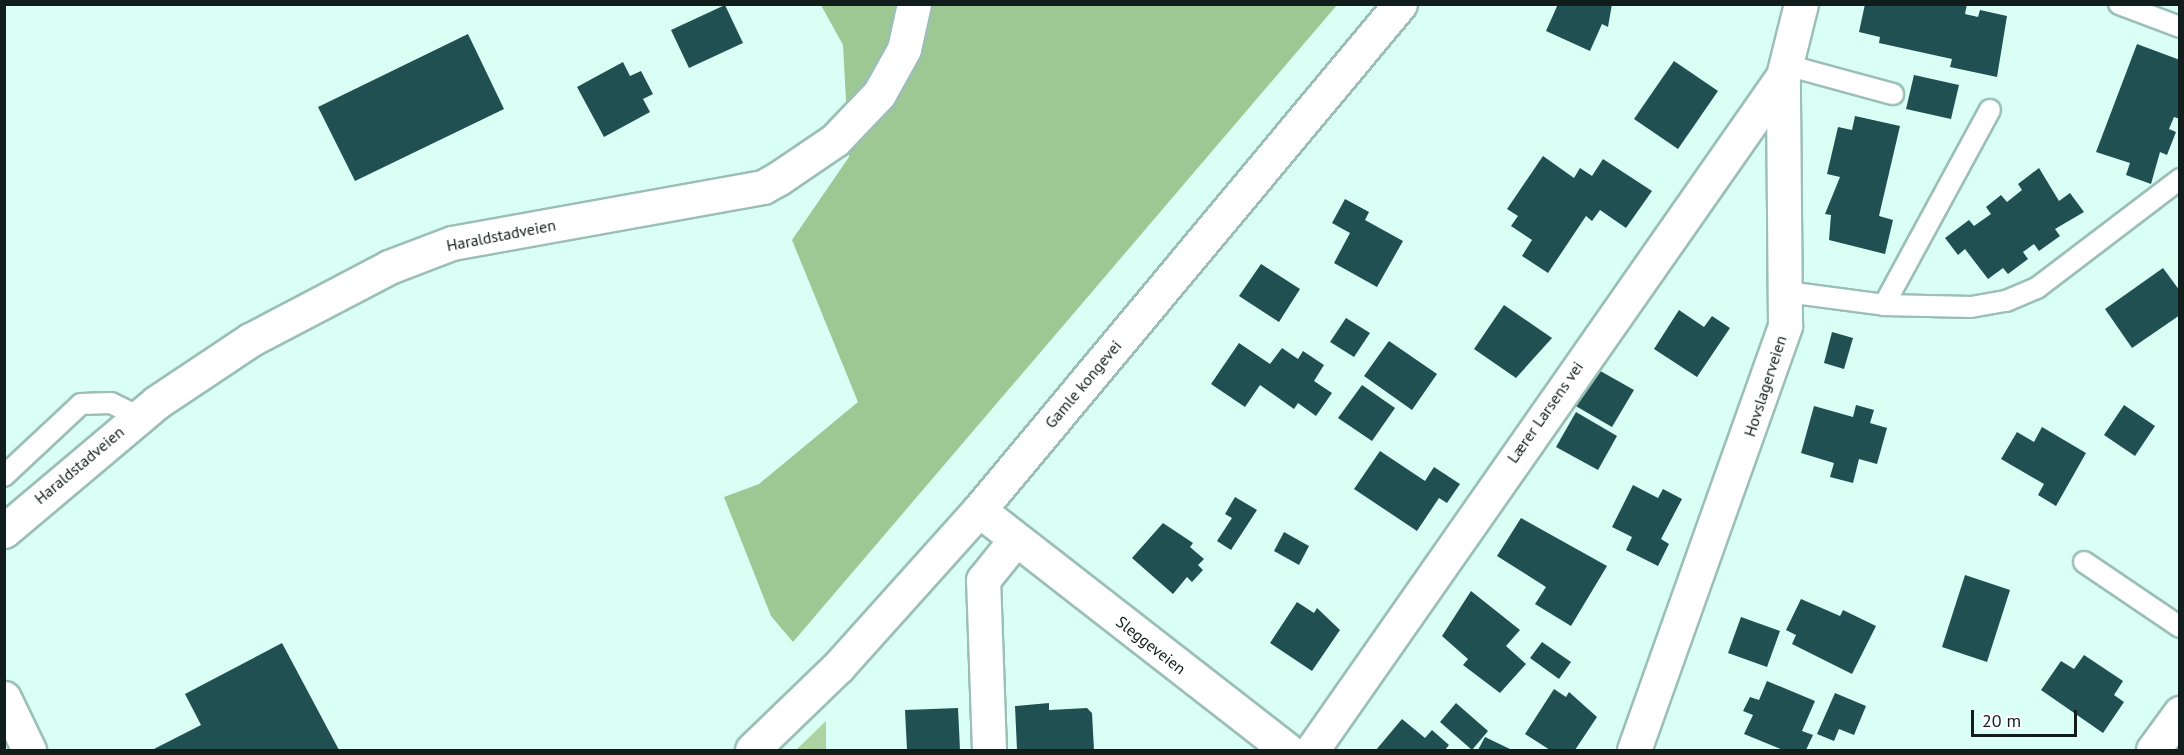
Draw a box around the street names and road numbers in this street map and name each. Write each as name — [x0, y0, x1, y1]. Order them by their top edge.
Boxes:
street label: Haraldstadveien — [445, 215, 557, 255]
street label: Hovslagerveien — [1740, 333, 1790, 439]
street label: Gamle kongevei — [1041, 336, 1125, 432]
street label: Lærer Larsens vei — [1503, 357, 1587, 467]
street label: Haraldstadveien — [30, 422, 128, 508]
street label: Sleggeveien — [1112, 612, 1190, 678]

